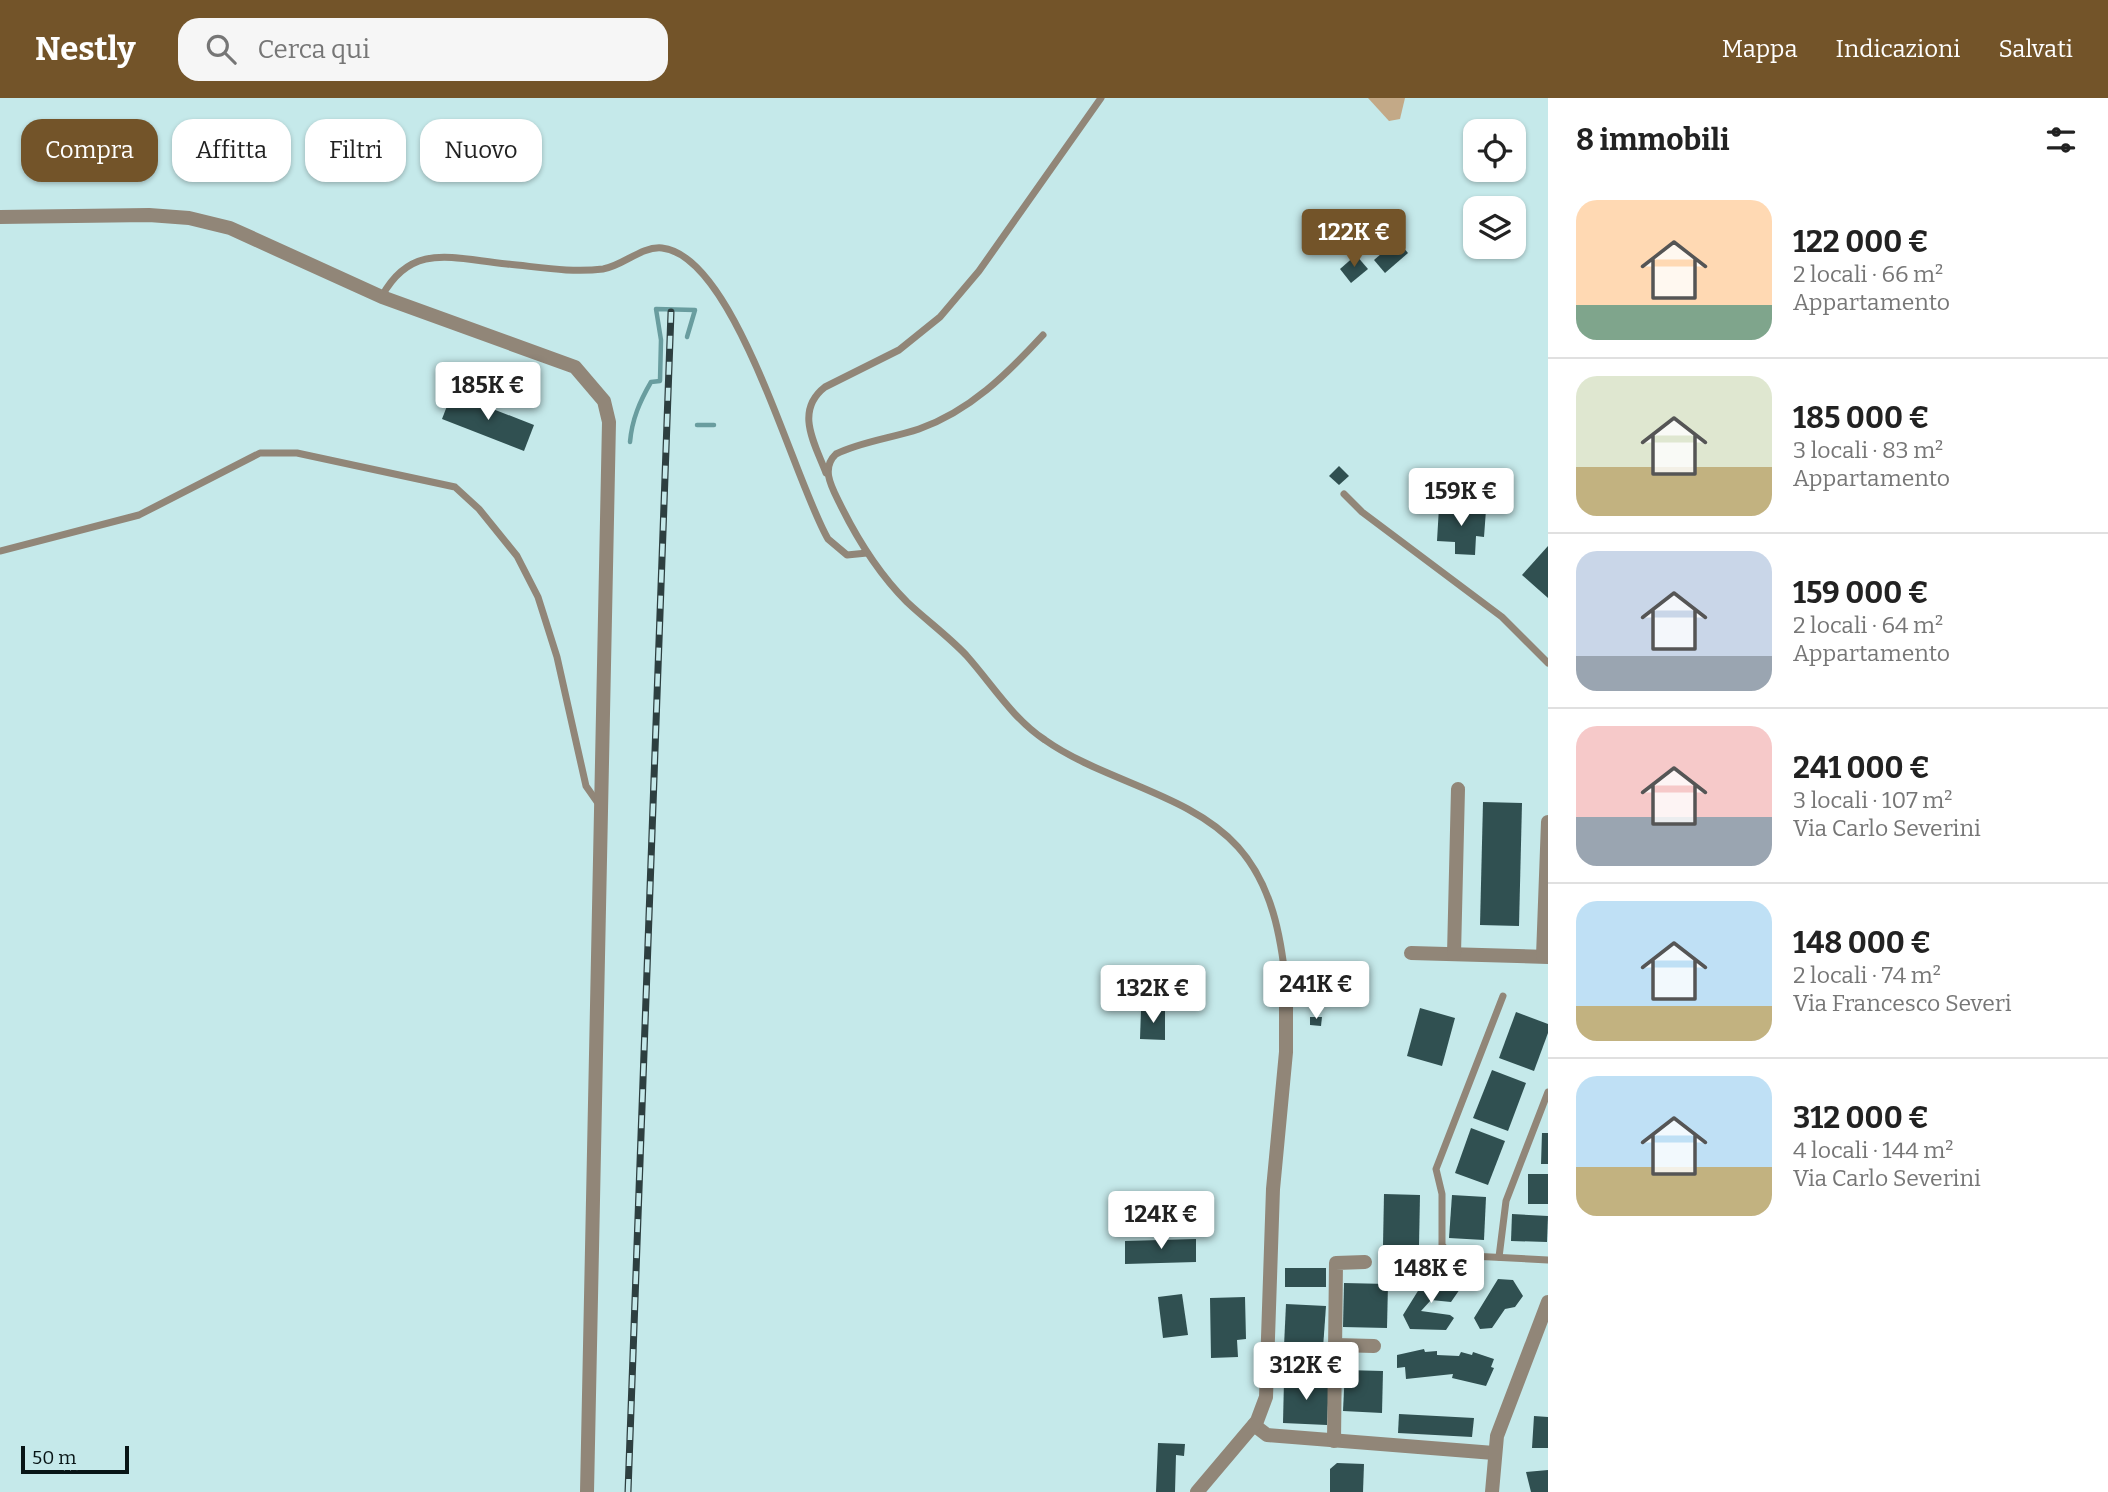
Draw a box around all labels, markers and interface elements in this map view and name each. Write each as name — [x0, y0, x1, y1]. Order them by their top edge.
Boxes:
search box — [178, 18, 668, 81]
text: Nestly — [35, 29, 136, 69]
icon: search — [202, 30, 240, 68]
text: Cerca qui — [258, 34, 370, 65]
text: Mappa — [1722, 35, 1798, 63]
text: Indicazioni — [1836, 35, 1960, 63]
text: Salvati — [1998, 35, 2073, 63]
chip: Compra — [21, 119, 158, 182]
chip: Affitta — [172, 119, 291, 182]
chip: Filtri — [305, 119, 406, 182]
chip: Nuovo — [420, 119, 542, 182]
map controls — [1463, 119, 1526, 259]
button: locate — [1463, 119, 1526, 182]
icon: filters — [2042, 121, 2080, 159]
text: 8 immobili — [1576, 122, 1730, 158]
button: layers — [1463, 196, 1526, 259]
pin: 122K € — [1297, 209, 1411, 269]
text: 122K € — [1318, 218, 1390, 246]
text: 122 000 € — [1793, 224, 1929, 260]
icon: home — [1632, 228, 1716, 312]
text: 2 locali · 66 m² — [1793, 260, 1943, 288]
text: Appartamento — [1793, 288, 1950, 316]
pin: 185K € — [431, 362, 545, 422]
text: 185K € — [451, 371, 525, 399]
text: 185 000 € — [1793, 400, 1929, 436]
icon: home — [1632, 404, 1716, 488]
text: 3 locali · 83 m² — [1793, 436, 1943, 464]
text: Appartamento — [1793, 464, 1950, 492]
pin: 159K € — [1404, 468, 1518, 528]
text: 159K € — [1425, 477, 1497, 505]
text: 159 000 € — [1793, 575, 1929, 611]
icon: home — [1632, 579, 1716, 663]
text: 2 locali · 64 m² — [1793, 611, 1943, 639]
text: Appartamento — [1793, 639, 1950, 667]
text: 241 000 € — [1793, 750, 1930, 786]
icon: home — [1632, 754, 1716, 838]
text: 3 locali · 107 m² — [1793, 786, 1952, 814]
text: Via Carlo Severini — [1793, 814, 1981, 842]
text: 148 000 € — [1793, 925, 1931, 961]
icon: home — [1632, 929, 1716, 1013]
text: 2 locali · 74 m² — [1793, 961, 1941, 989]
pin: 241K € — [1259, 962, 1373, 1021]
pin: 132K € — [1096, 965, 1210, 1025]
text: 241K € — [1279, 970, 1353, 998]
text: 132K € — [1117, 974, 1189, 1002]
text: Via Francesco Severi — [1793, 989, 2012, 1017]
text: 312 000 € — [1793, 1100, 1929, 1136]
icon: home — [1632, 1104, 1716, 1188]
text: 4 locali · 144 m² — [1793, 1136, 1953, 1164]
text: Via Carlo Severini — [1793, 1164, 1981, 1192]
pin: 124K € — [1104, 1192, 1218, 1251]
text: 124K € — [1124, 1200, 1198, 1228]
pin: 148K € — [1374, 1246, 1488, 1305]
text: 148K € — [1394, 1254, 1468, 1282]
pin: 312K € — [1249, 1342, 1363, 1402]
text: 312K € — [1270, 1351, 1342, 1379]
scale bar — [21, 1443, 130, 1475]
text: 50 m — [32, 1446, 76, 1469]

